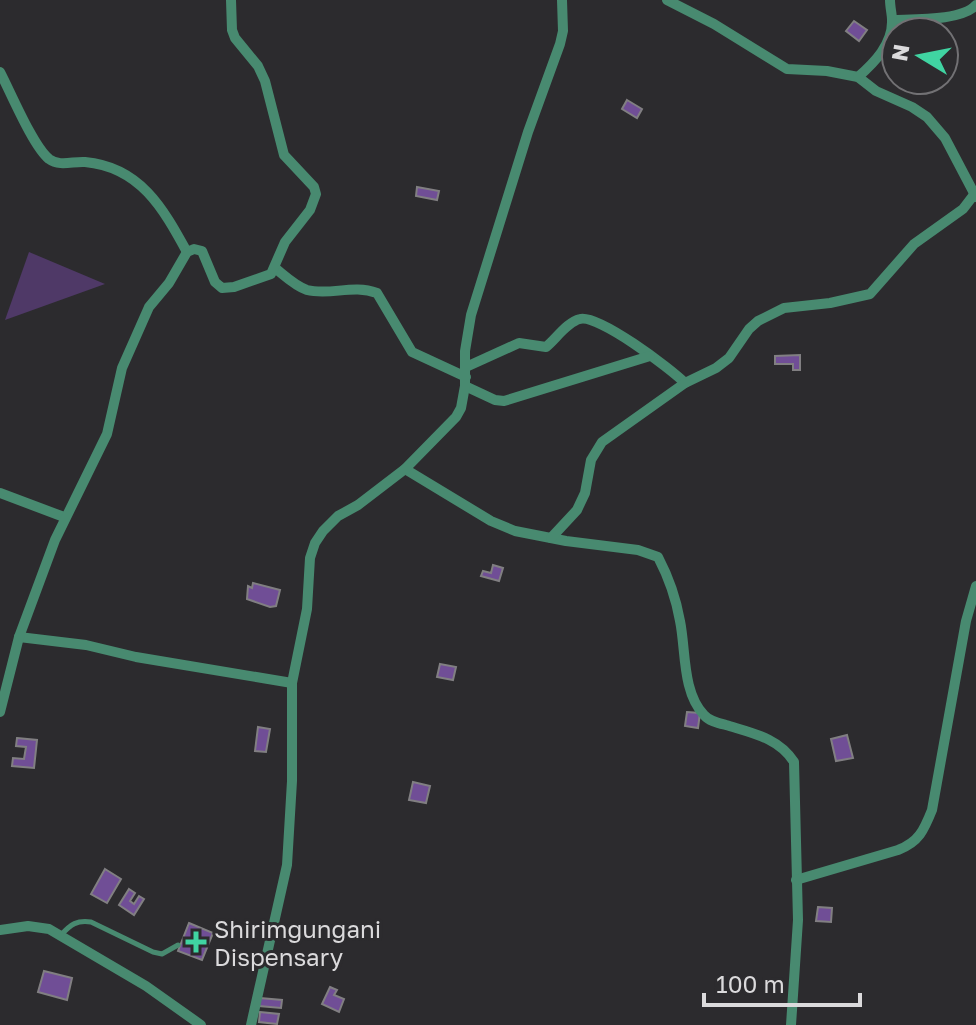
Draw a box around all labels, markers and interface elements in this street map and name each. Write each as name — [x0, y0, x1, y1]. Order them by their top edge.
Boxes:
north arrow — [880, 16, 960, 96]
text: N — [885, 42, 915, 63]
place label: Shirimgungani Dispensary — [214, 914, 381, 971]
marker: Shirimgungani Dispensary — [185, 931, 207, 953]
scale bar — [704, 957, 860, 1007]
text: 100 m — [716, 969, 785, 998]

